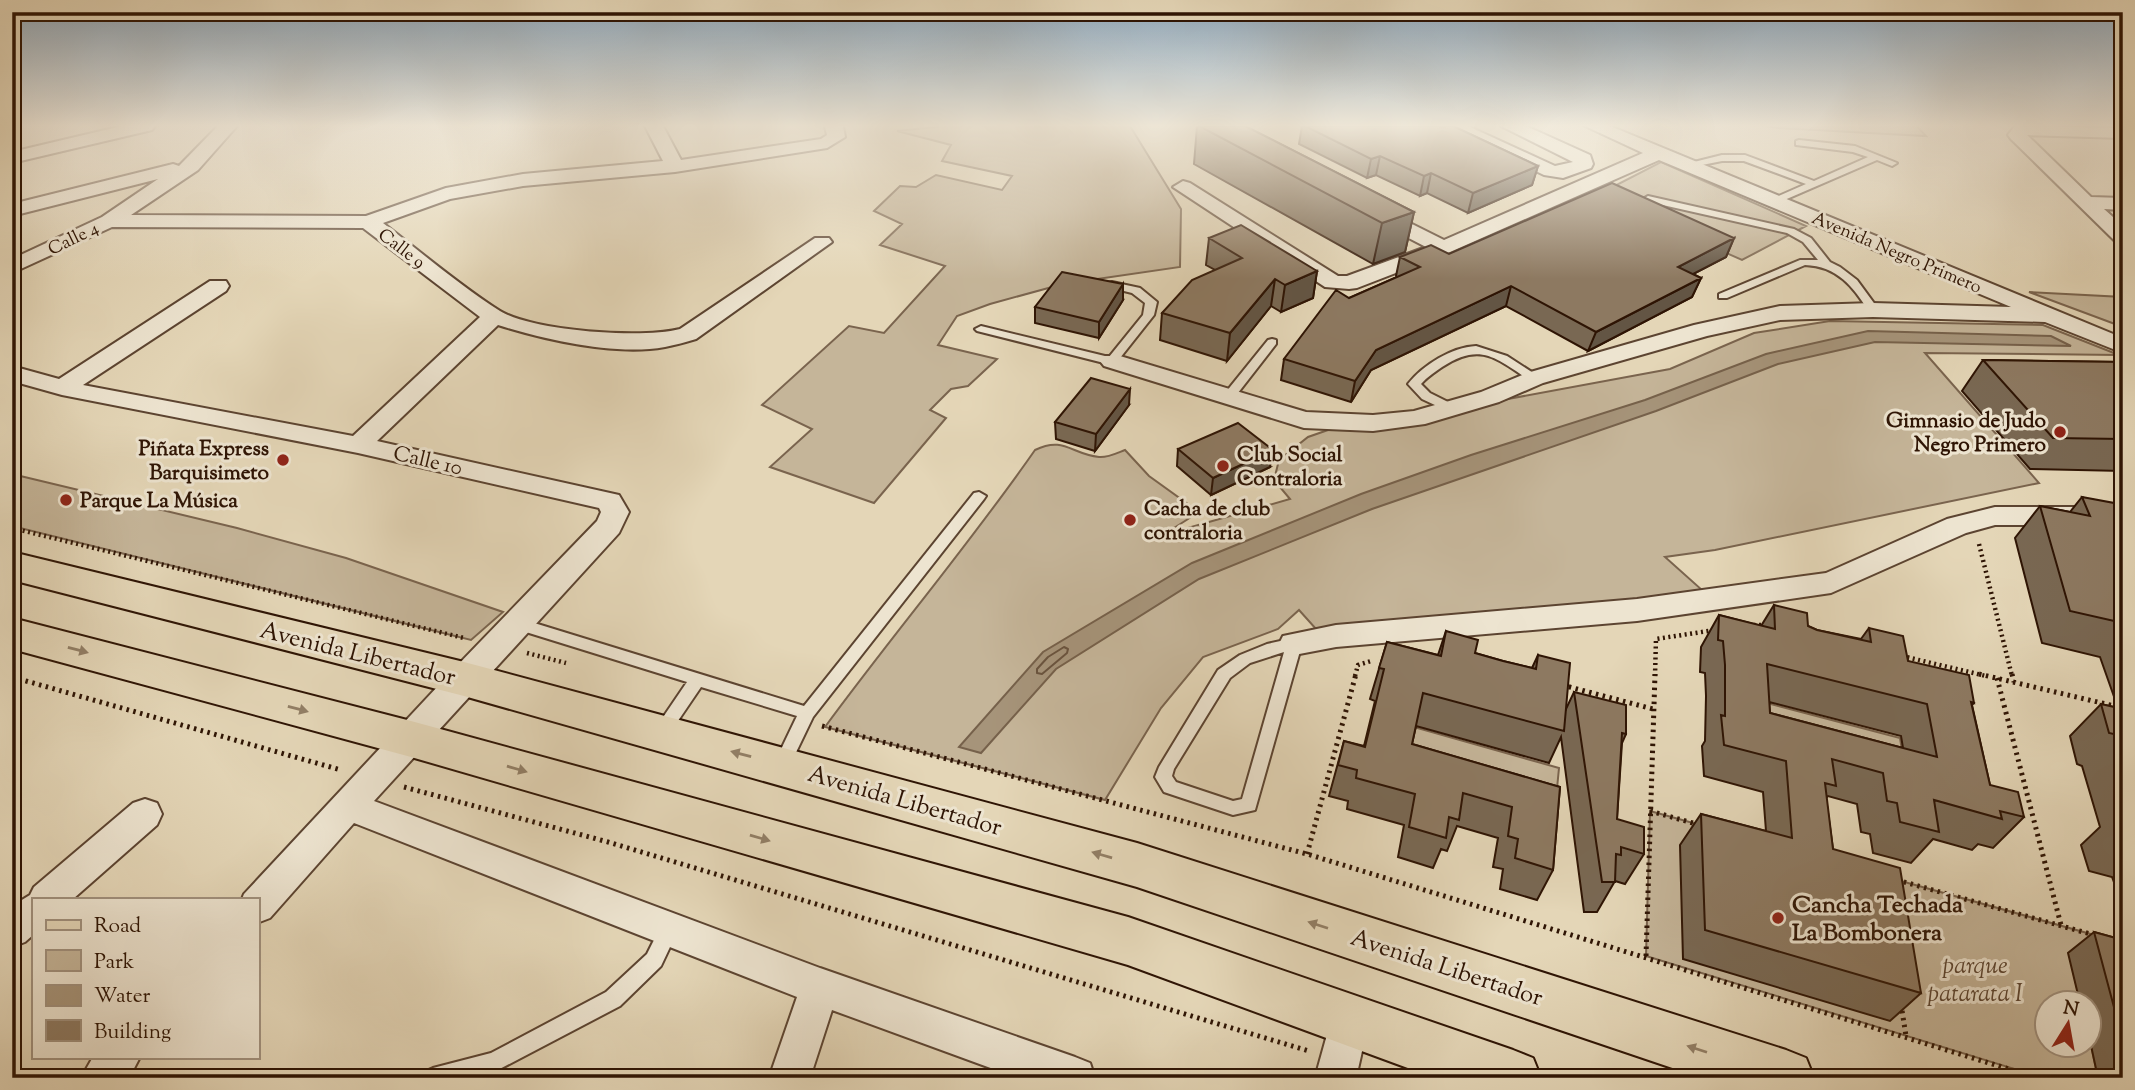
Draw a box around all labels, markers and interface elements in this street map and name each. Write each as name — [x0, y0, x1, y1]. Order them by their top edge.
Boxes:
street label: Avenida Negro Primero — [1807, 206, 1985, 301]
street label: Calle 4 — [44, 216, 104, 263]
street label: Calle 9 — [372, 223, 430, 276]
place label: Gimnasio de Judo Negro Primero — [1886, 407, 2047, 461]
marker: Gimnasio de Judo Negro Primero — [2052, 424, 2068, 440]
place label: Piñata Express Barquisimeto — [138, 435, 270, 489]
street label: Calle 10 — [390, 439, 465, 484]
place label: Club Social Contraloria — [1237, 441, 1343, 495]
marker: Piñata Express Barquisimeto — [275, 452, 291, 468]
marker: Club Social Contraloria — [1215, 458, 1231, 474]
place label: Parque La Música — [80, 487, 238, 517]
marker: Parque La Música — [58, 492, 74, 508]
place label: Cacha de club contraloria — [1144, 495, 1271, 549]
marker: Cacha de club contraloria — [1122, 512, 1138, 528]
street label: Avenida Libertador — [256, 614, 459, 696]
one-way arrow — [67, 645, 89, 656]
one-way arrow — [287, 704, 309, 715]
one-way arrow — [730, 749, 751, 759]
street label: Avenida Libertador — [803, 758, 1006, 846]
one-way arrow — [507, 764, 529, 775]
one-way arrow — [750, 833, 771, 843]
one-way arrow — [1091, 850, 1112, 860]
place label: Cancha Techada La Bombonera — [1792, 889, 1964, 951]
legend — [32, 898, 259, 1058]
marker: Cancha Techada La Bombonera — [1770, 910, 1786, 926]
text: Road — [94, 912, 141, 942]
one-way arrow — [1308, 919, 1329, 929]
street label: Avenida Libertador — [1346, 922, 1547, 1016]
text: Park — [94, 948, 135, 978]
park label: parque patarata I — [1927, 950, 2023, 1012]
text: Water — [94, 982, 151, 1012]
north arrow — [2034, 988, 2104, 1058]
text: N — [2061, 995, 2081, 1024]
text: Building — [94, 1018, 171, 1048]
one-way arrow — [1687, 1043, 1708, 1054]

